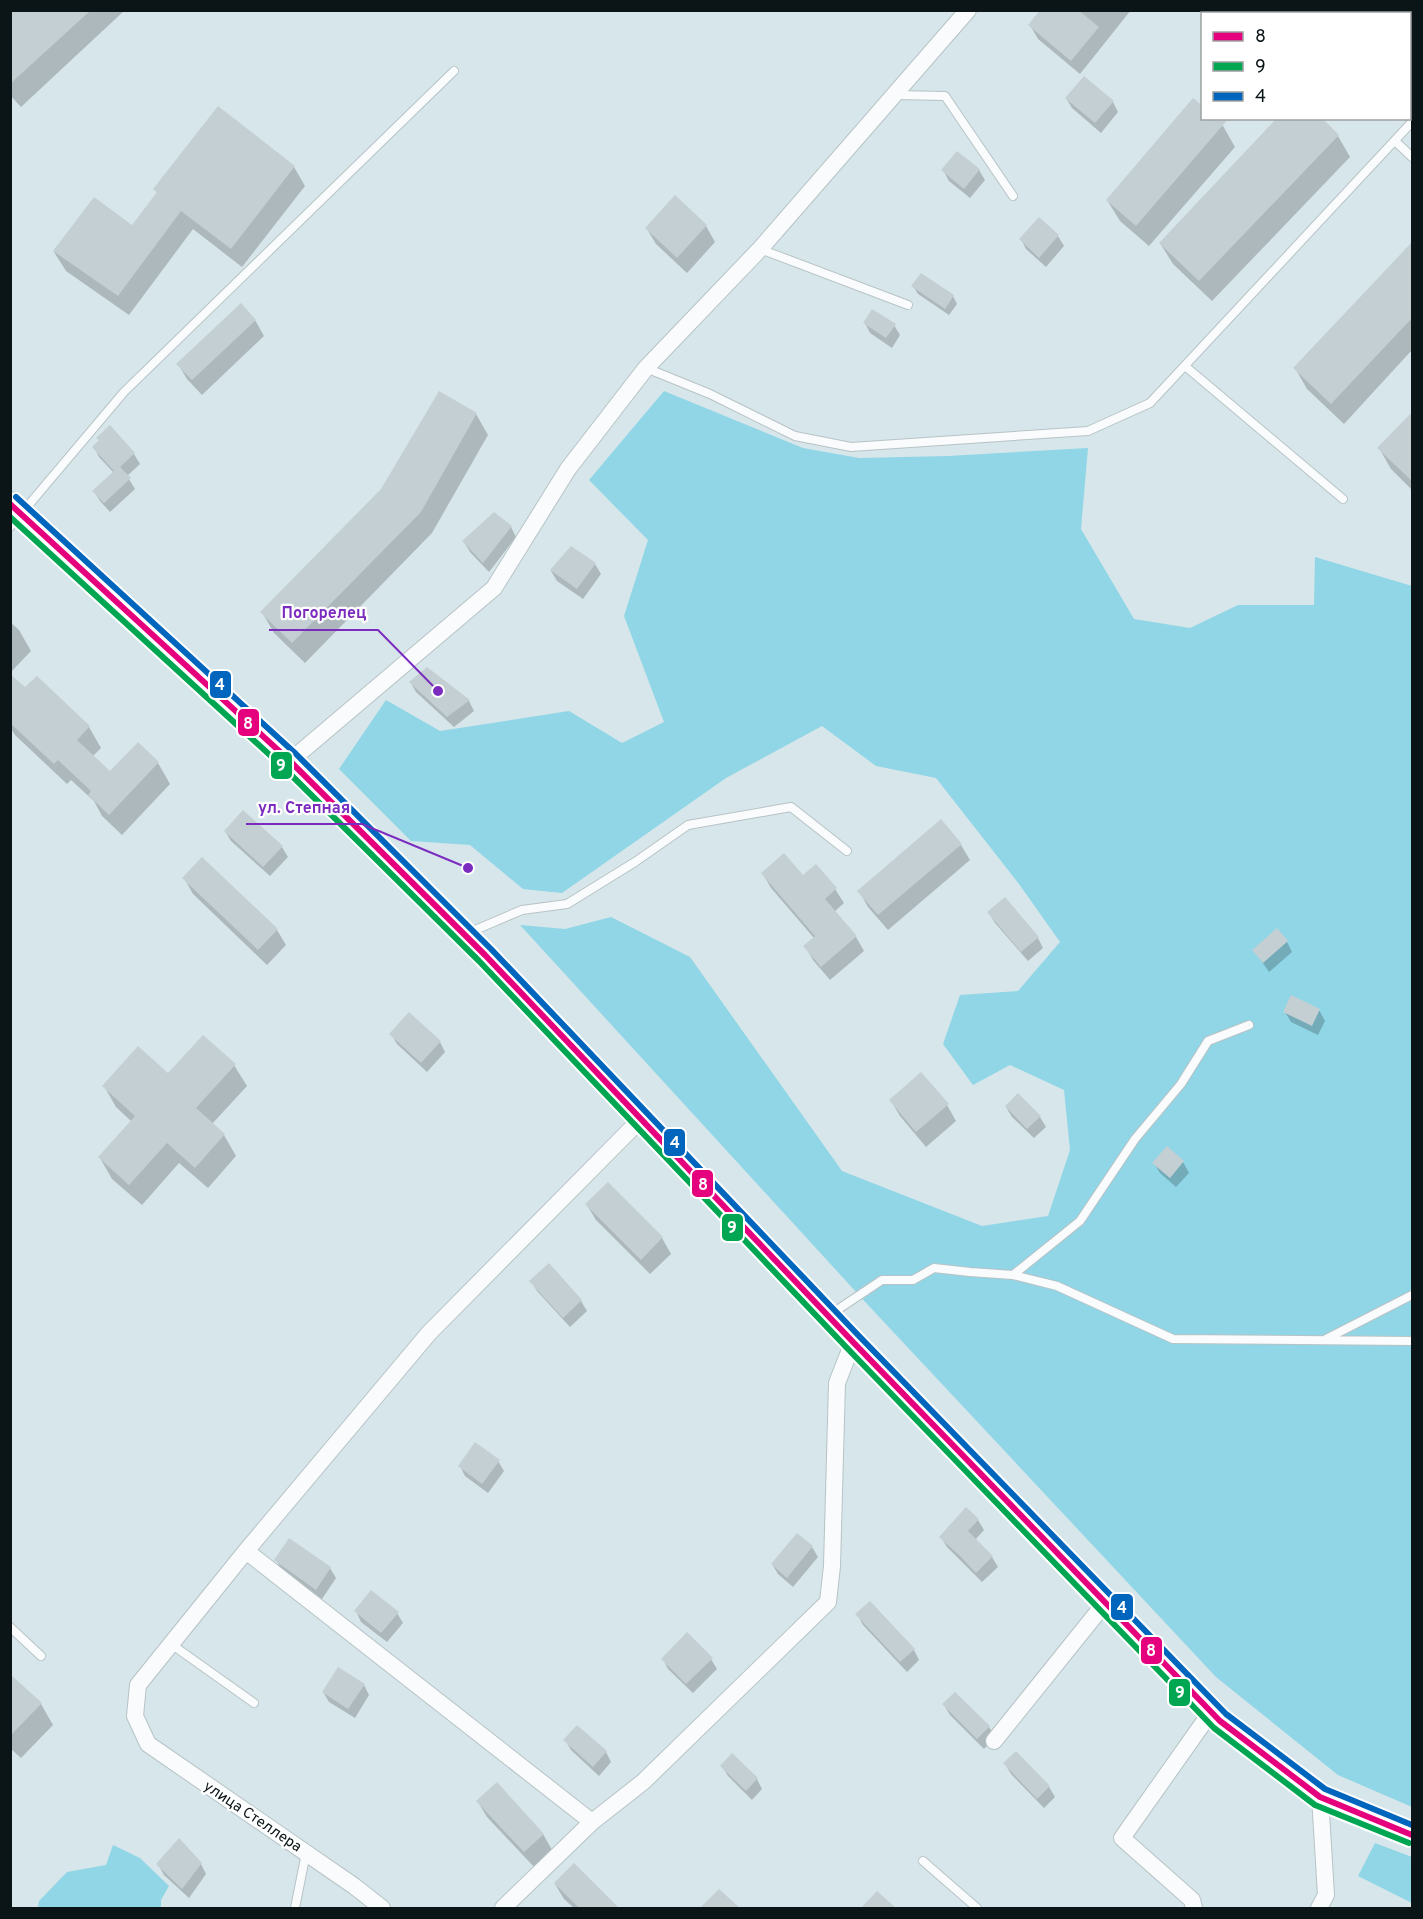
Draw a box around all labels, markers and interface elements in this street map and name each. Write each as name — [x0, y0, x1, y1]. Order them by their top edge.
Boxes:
legend — [1201, 12, 1411, 120]
text: 8 — [1255, 26, 1266, 49]
text: 9 — [1255, 56, 1266, 79]
text: 4 — [1255, 86, 1266, 109]
callout: Погорелец — [269, 596, 378, 630]
text: Погорелец — [282, 604, 366, 624]
line badge: 4 — [209, 670, 232, 699]
text: 4 — [215, 676, 225, 696]
line badge: 8 — [237, 708, 260, 737]
text: 8 — [243, 715, 253, 735]
line badge: 9 — [270, 751, 293, 780]
text: 9 — [276, 757, 286, 777]
callout: ул. Степная — [246, 790, 362, 824]
text: ул. Степная — [258, 799, 350, 819]
line badge: 4 — [663, 1128, 686, 1157]
text: 4 — [670, 1134, 680, 1154]
line badge: 8 — [691, 1169, 714, 1198]
text: 8 — [698, 1176, 708, 1196]
line badge: 9 — [721, 1213, 744, 1242]
text: 9 — [727, 1219, 737, 1239]
line badge: 4 — [1110, 1593, 1134, 1621]
text: 4 — [1117, 1599, 1127, 1619]
line badge: 8 — [1140, 1636, 1163, 1665]
text: 8 — [1146, 1642, 1156, 1662]
line badge: 9 — [1168, 1678, 1191, 1707]
text: 9 — [1175, 1684, 1185, 1704]
street label: улица Стеллера — [199, 1777, 305, 1857]

